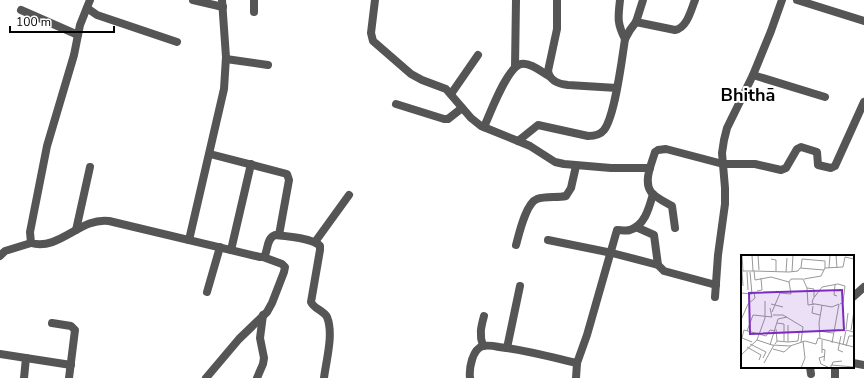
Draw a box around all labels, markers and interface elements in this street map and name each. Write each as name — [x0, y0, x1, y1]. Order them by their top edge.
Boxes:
scale bar — [10, 8, 114, 34]
text: 100 m — [16, 14, 51, 30]
district label: Bhithā — [721, 83, 775, 107]
inset map — [741, 255, 854, 368]

